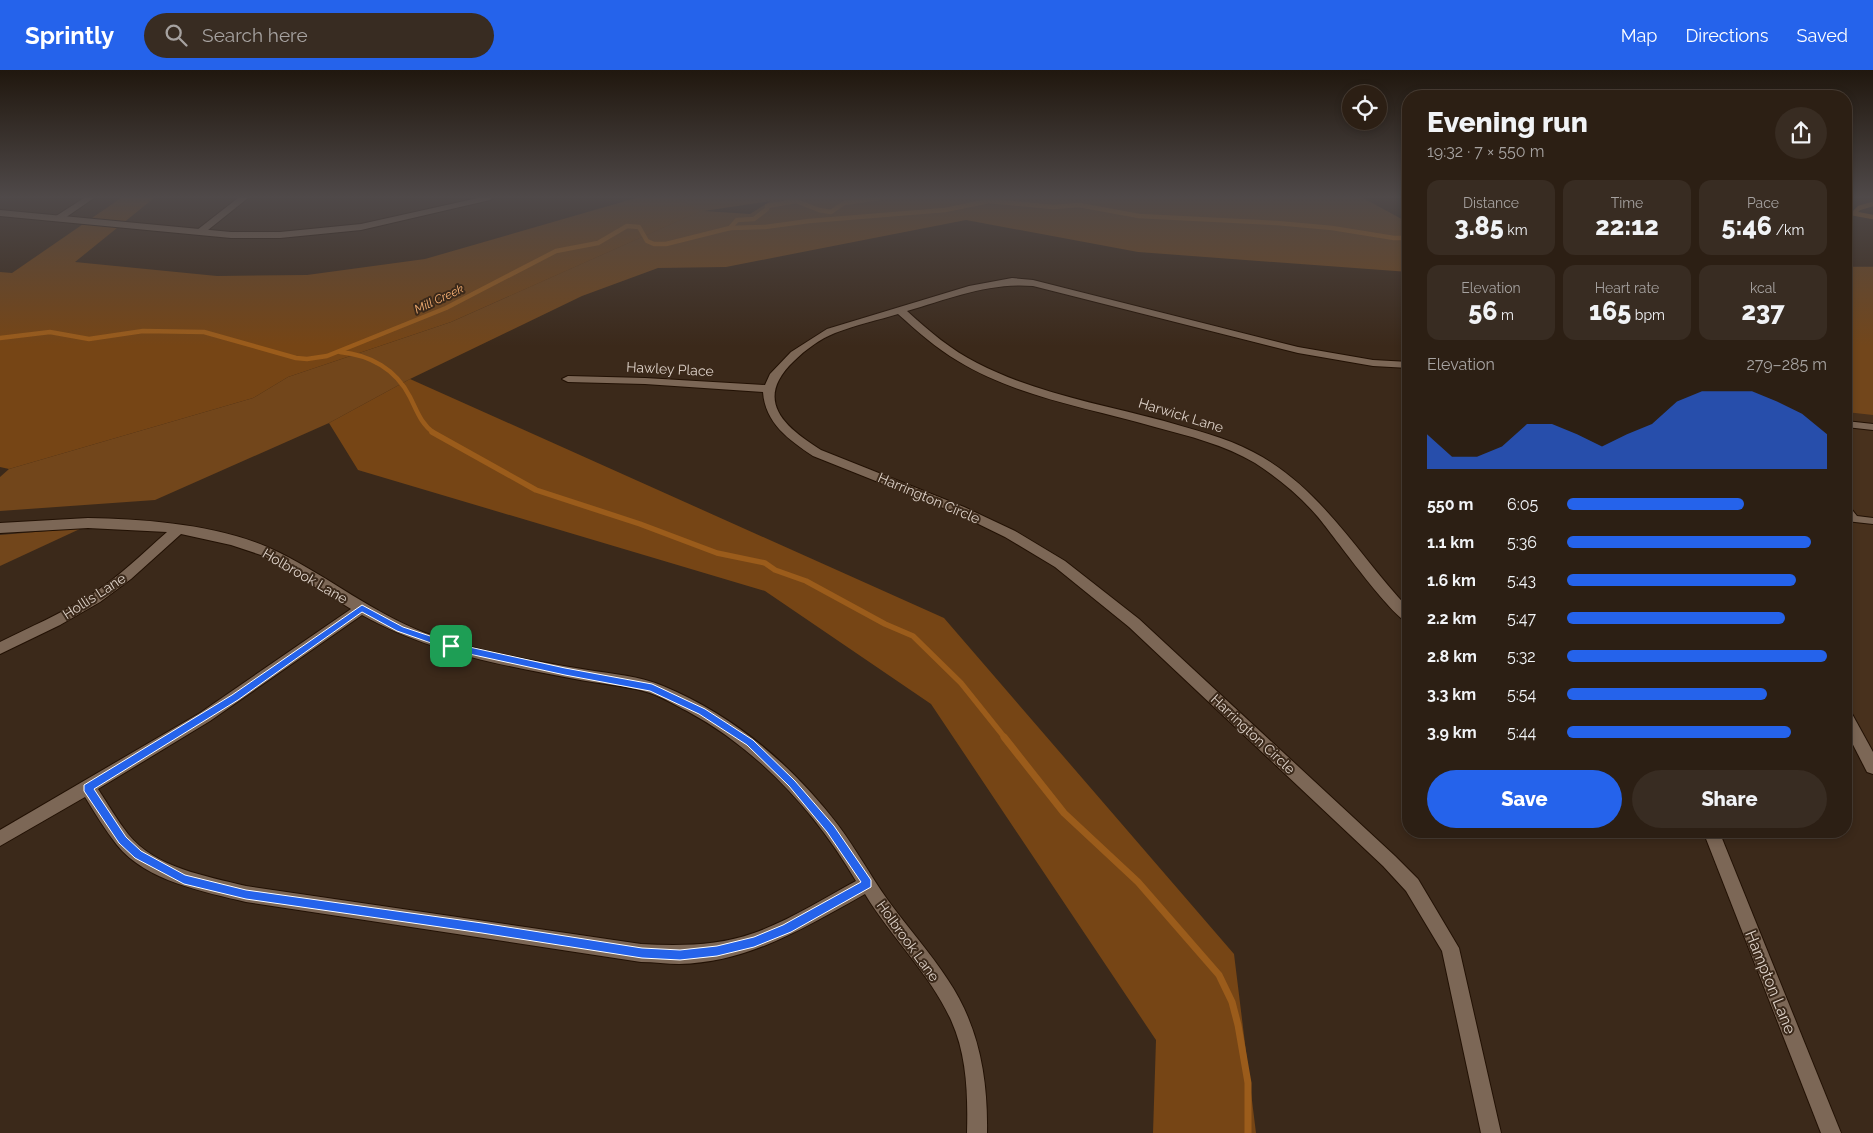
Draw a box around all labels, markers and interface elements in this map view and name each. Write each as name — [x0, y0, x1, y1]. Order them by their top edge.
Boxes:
search box — [144, 13, 494, 58]
text: Sprintly — [25, 21, 114, 50]
icon: search — [162, 21, 190, 49]
text: Search here — [202, 24, 308, 46]
text: Map — [1621, 25, 1657, 46]
text: Directions — [1685, 25, 1769, 46]
text: Saved — [1797, 25, 1848, 46]
map controls — [1342, 85, 1387, 130]
button: locate — [1342, 85, 1387, 130]
text: Evening run — [1427, 106, 1588, 139]
button: share — [1775, 107, 1827, 159]
text: 19:32 · 7 × 550 m — [1427, 142, 1544, 161]
text: Distance — [1463, 195, 1519, 211]
text: Time — [1611, 195, 1643, 211]
text: Pace — [1747, 195, 1779, 211]
text: 3.85 — [1454, 211, 1504, 241]
text: 22:12 — [1595, 211, 1659, 241]
text: 5:46 — [1722, 211, 1772, 241]
text: km — [1504, 222, 1528, 238]
text: /km — [1772, 222, 1804, 238]
text: Elevation — [1461, 280, 1521, 296]
text: Heart rate — [1595, 280, 1659, 296]
text: kcal — [1750, 280, 1776, 296]
water label: Mill Creek — [412, 281, 466, 316]
text: 56 — [1468, 296, 1497, 326]
text: 165 — [1589, 296, 1631, 326]
text: 237 — [1741, 296, 1785, 326]
text: m — [1497, 307, 1514, 323]
text: bpm — [1631, 307, 1665, 323]
text: Elevation — [1427, 355, 1495, 374]
text: 279–285 m — [1746, 355, 1827, 374]
street label: Hawley Place — [626, 359, 714, 379]
street label: Harwick Lane — [1137, 394, 1225, 436]
street label: Harrington Circle — [876, 469, 982, 527]
text: 550 m — [1427, 495, 1473, 514]
text: 6:05 — [1507, 495, 1538, 514]
text: 1.1 km — [1427, 533, 1474, 552]
text: 5:36 — [1507, 533, 1537, 552]
street label: Holbrook Lane — [260, 545, 350, 607]
street label: Hollis Lane — [60, 570, 128, 622]
text: 1.6 km — [1427, 571, 1476, 590]
text: 5:43 — [1507, 571, 1536, 590]
text: 2.2 km — [1427, 609, 1476, 628]
text: 5:47 — [1507, 609, 1536, 628]
pin — [430, 625, 472, 667]
icon: arrive — [437, 632, 465, 660]
text: 2.8 km — [1427, 647, 1477, 666]
text: 5:32 — [1507, 647, 1536, 666]
text: 3.3 km — [1427, 685, 1476, 704]
text: 5:54 — [1507, 685, 1536, 704]
street label: Harrington Circle — [1208, 691, 1298, 777]
text: 3.9 km — [1427, 723, 1477, 742]
text: 5:44 — [1507, 723, 1536, 742]
button: Save — [1427, 770, 1622, 828]
button: Share — [1632, 770, 1827, 828]
street label: Holbrook Lane — [873, 898, 943, 984]
street label: Hampton Lane — [1741, 928, 1800, 1037]

